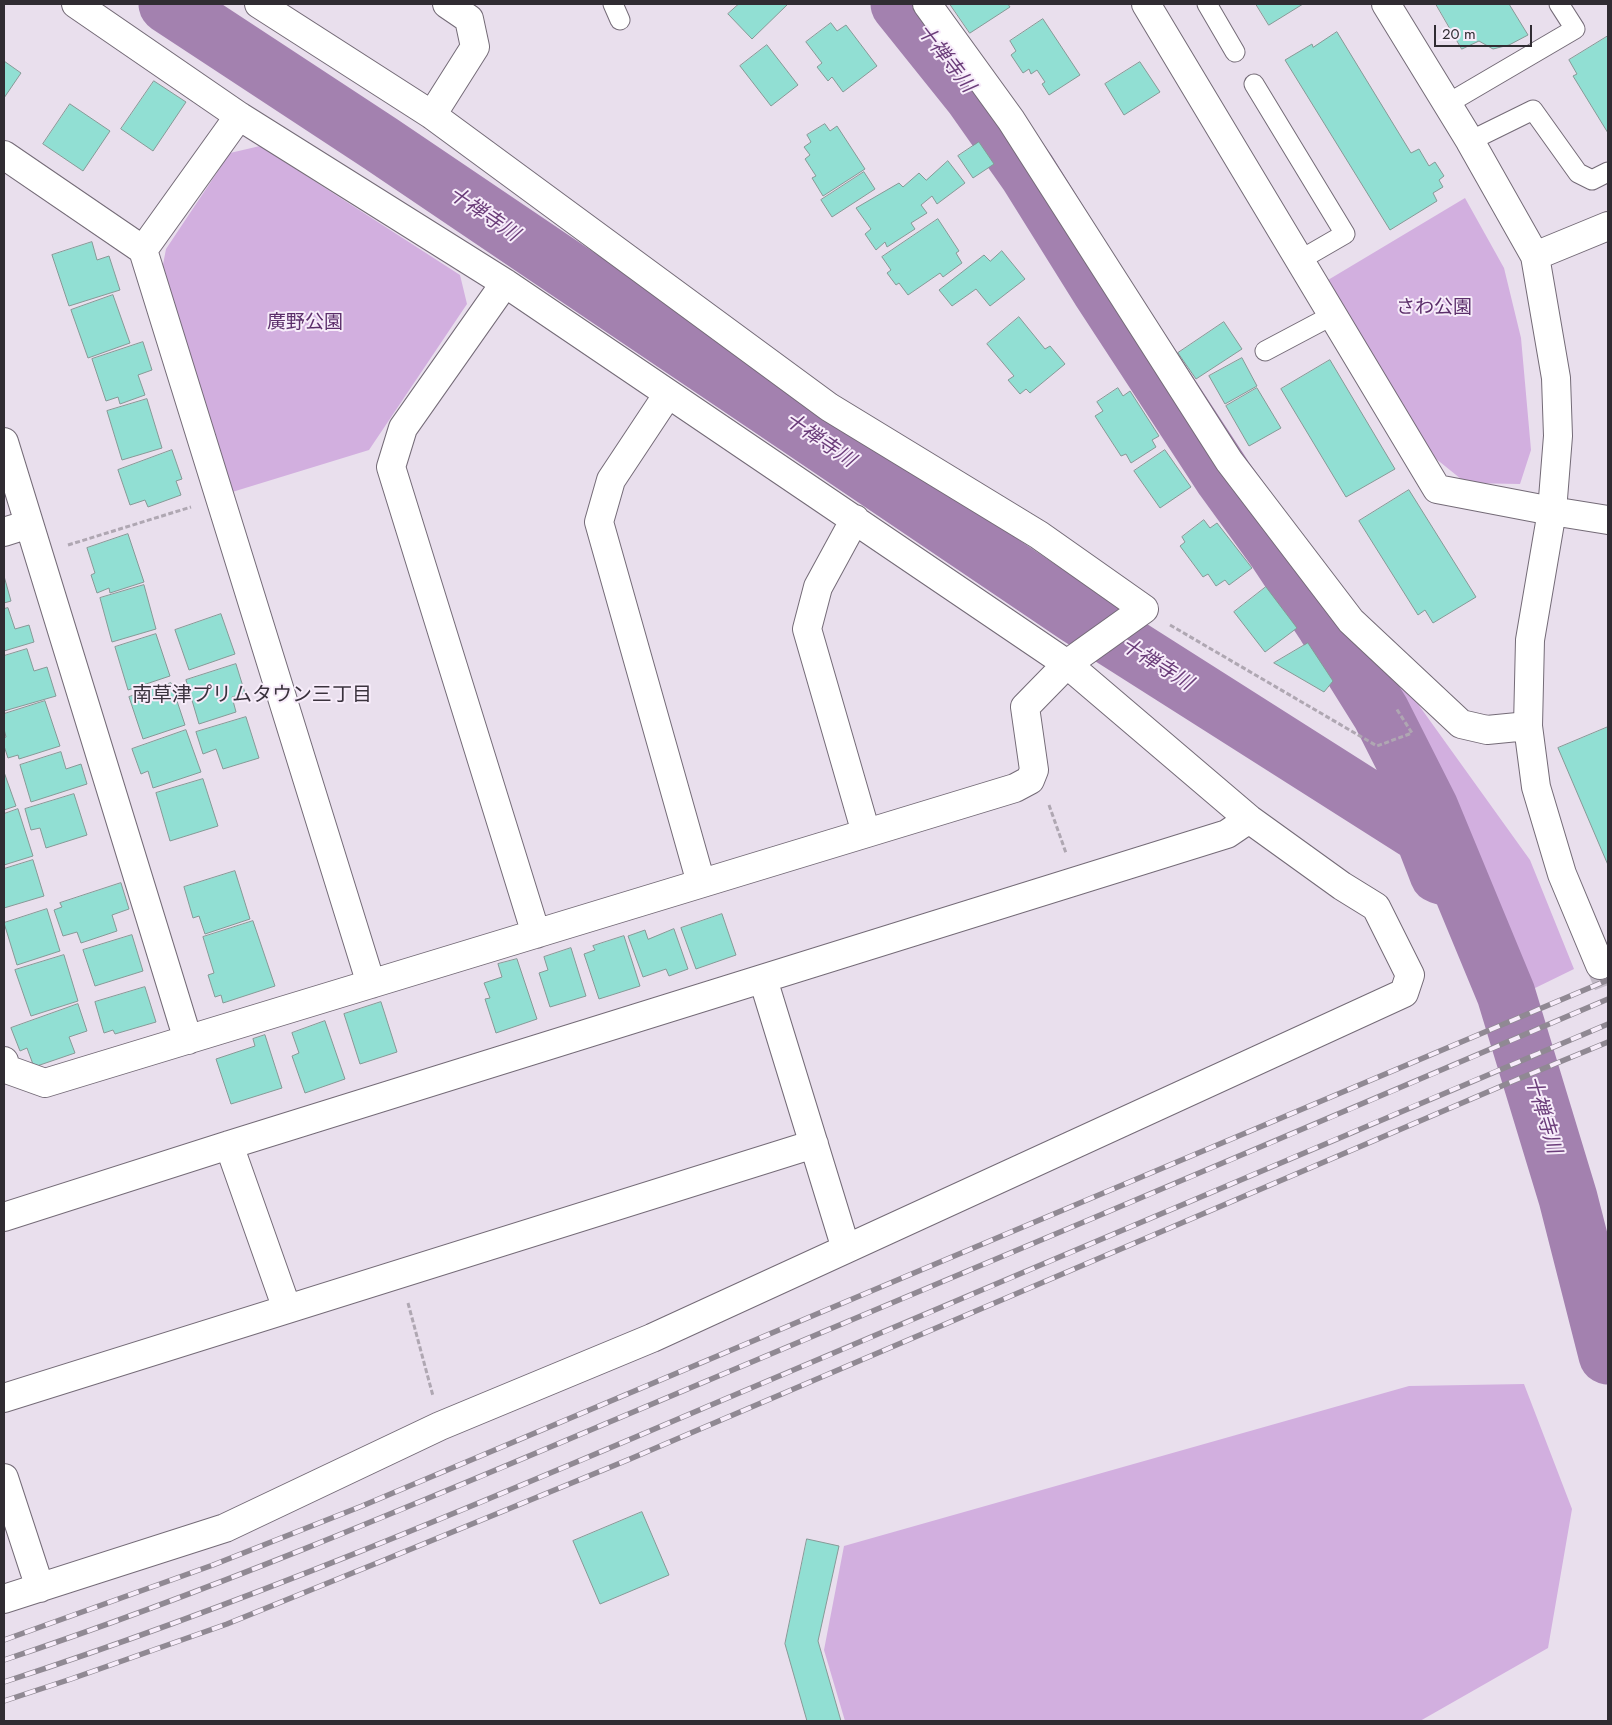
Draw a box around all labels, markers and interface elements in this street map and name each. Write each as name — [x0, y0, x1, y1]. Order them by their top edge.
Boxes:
scale bar — [1437, 15, 1534, 47]
water label: 十禅寺川 — [911, 20, 979, 98]
text: 20 m — [1442, 23, 1476, 45]
water label: 十禅寺川 — [443, 183, 523, 247]
park label: さわ公園 — [1396, 297, 1472, 319]
park label: 廣野公園 — [267, 312, 343, 334]
water label: 十禅寺川 — [779, 409, 859, 473]
water label: 十禅寺川 — [1116, 634, 1196, 696]
district label: 南草津プリムタウン三丁目 — [132, 684, 372, 708]
water label: 十禅寺川 — [1519, 1073, 1565, 1157]

